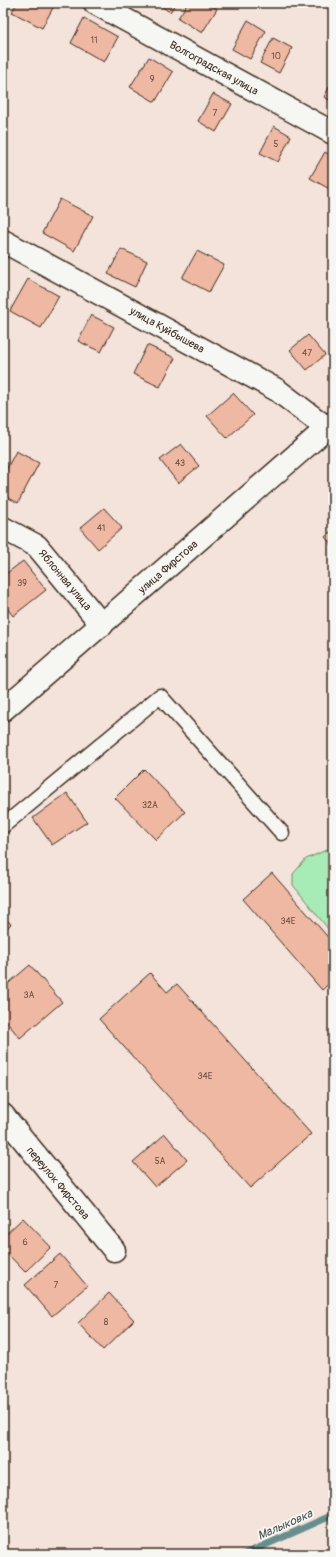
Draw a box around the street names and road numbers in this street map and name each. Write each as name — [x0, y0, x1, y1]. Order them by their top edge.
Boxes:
street label: Волгоградская улица — [167, 38, 261, 98]
street label: улица Куйбышева — [127, 304, 207, 356]
street label: улица Фирстова — [135, 538, 200, 597]
street label: Яблонная улица — [36, 547, 94, 613]
street label: переулок Фирстова — [24, 1144, 92, 1222]

